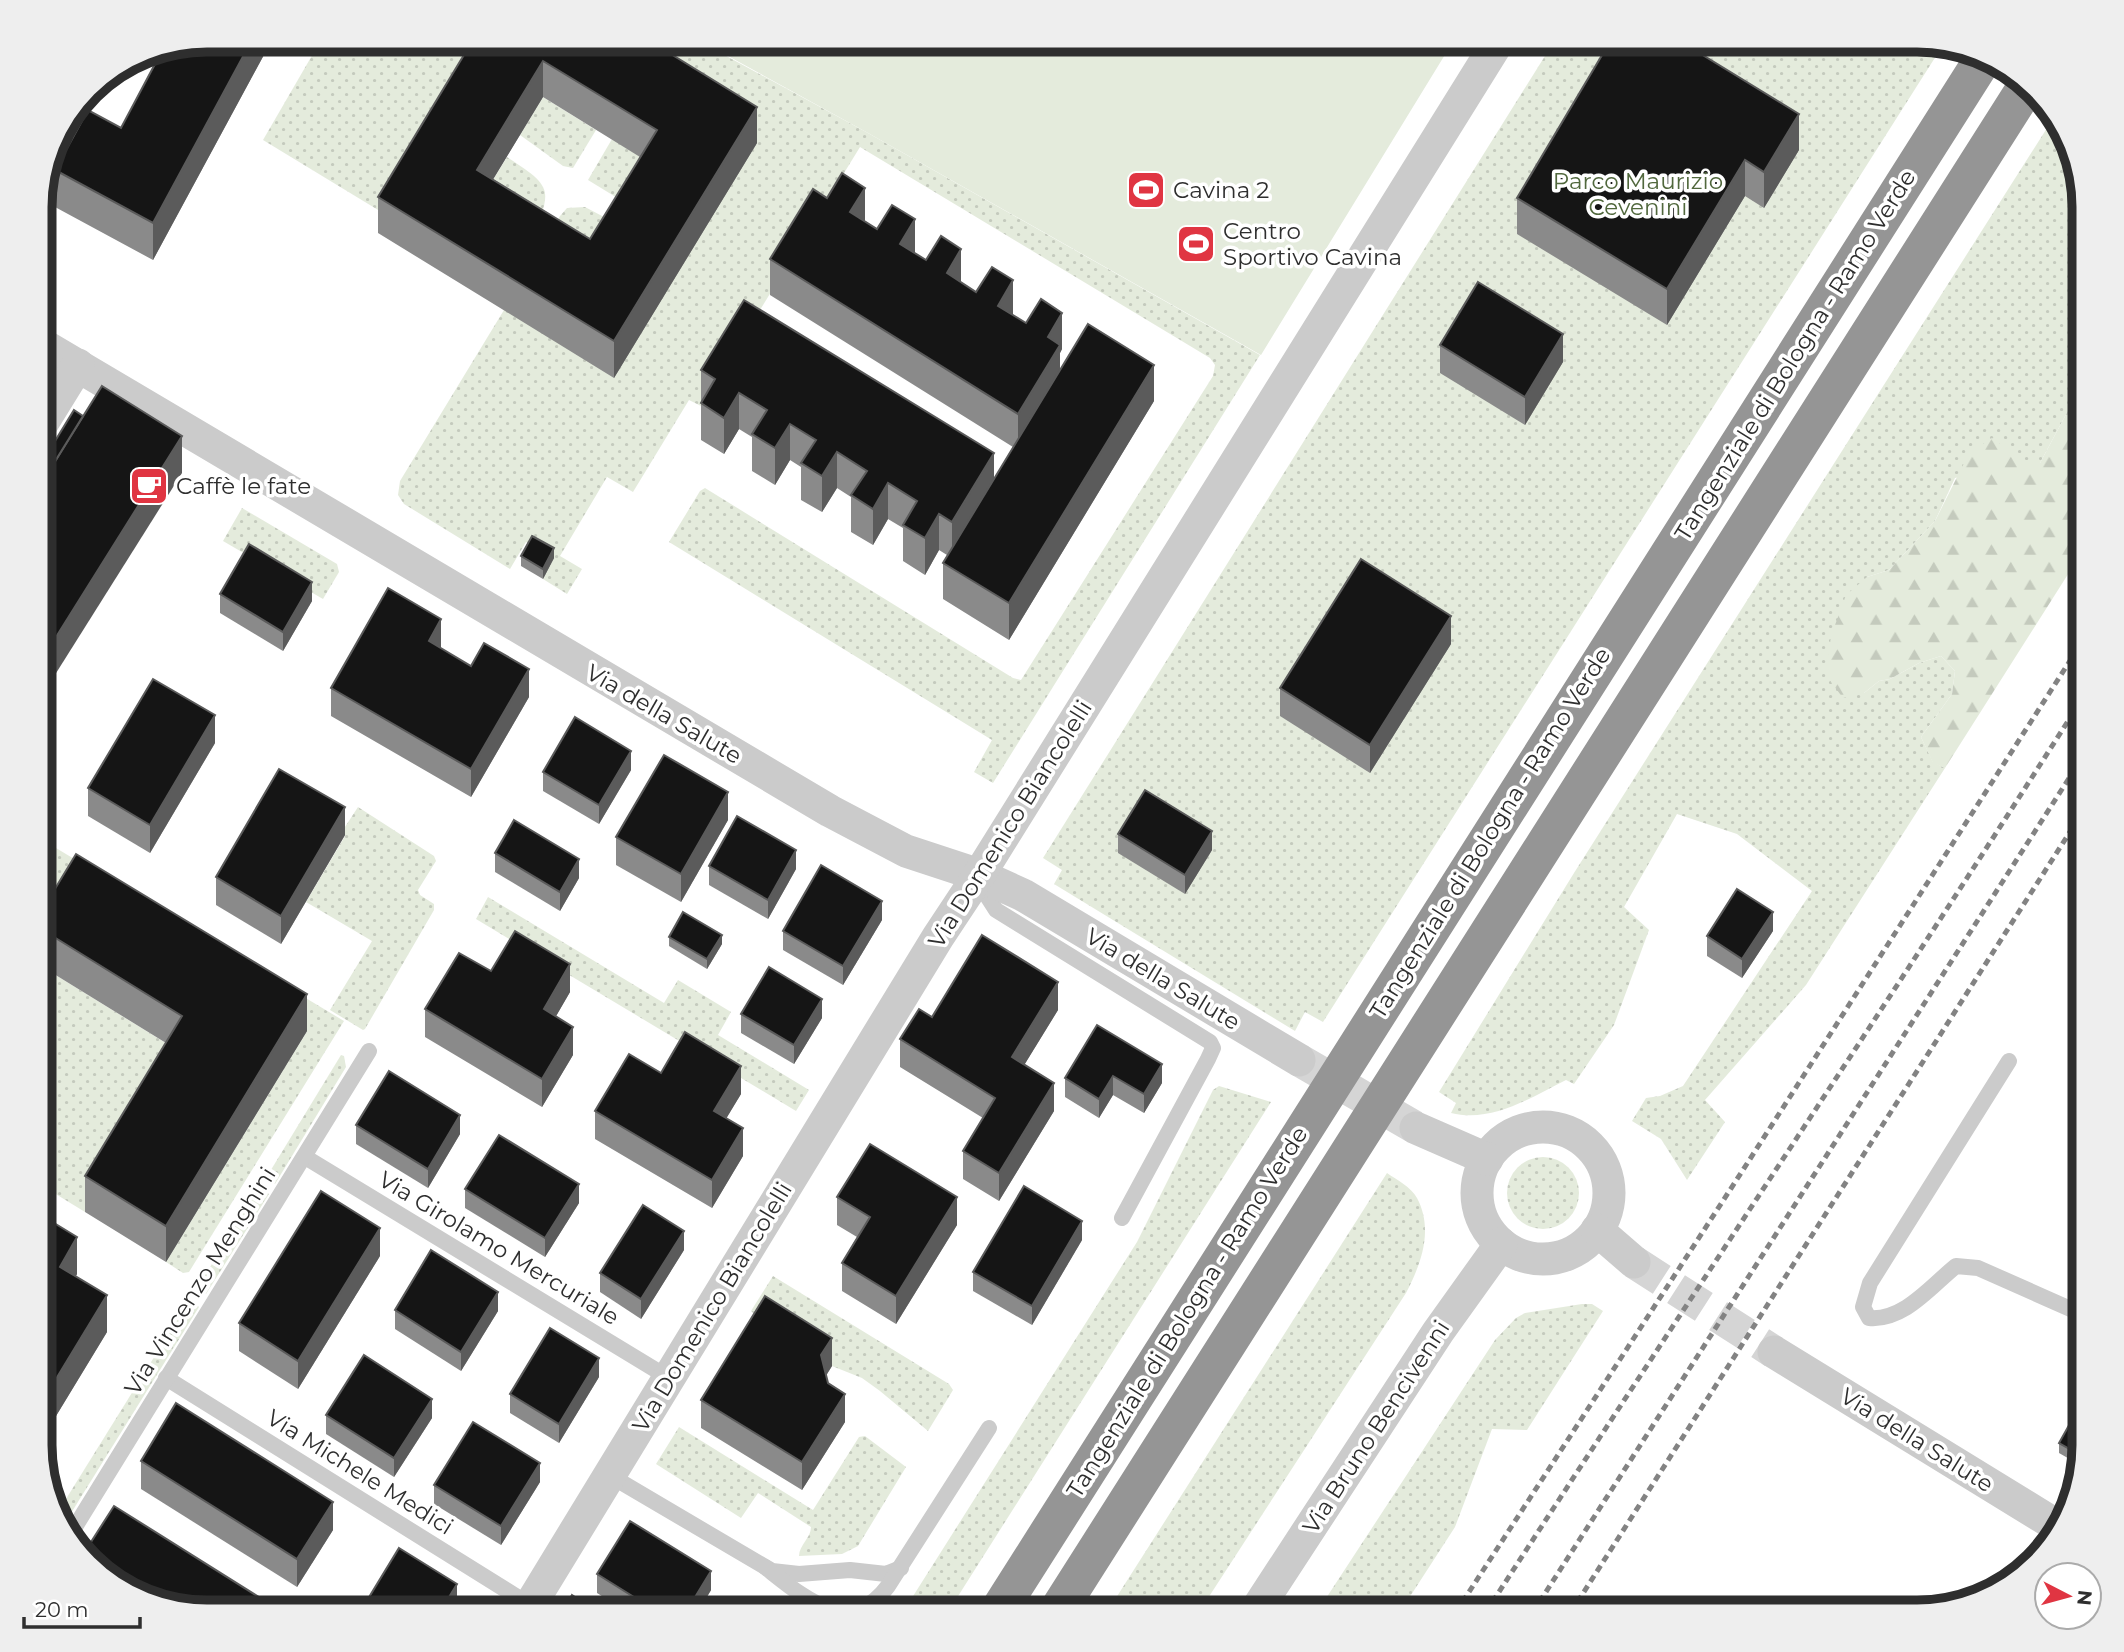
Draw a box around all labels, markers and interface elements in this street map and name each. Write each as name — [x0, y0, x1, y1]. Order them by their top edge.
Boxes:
street label: Tangenziale di Bologna - Ramo Verde — [1669, 164, 1921, 546]
park label: Parco Maurizio Cevenini — [1553, 167, 1723, 221]
sports icon: Cavina 2 — [1125, 169, 1167, 211]
place label: Cavina 2 — [1173, 176, 1269, 204]
place label: Centro Sportivo Cavina — [1223, 217, 1402, 271]
sports icon: Centro Sportivo Cavina — [1175, 223, 1217, 265]
cafe icon: Caffè le fate — [128, 465, 170, 507]
place label: Caffè le fate — [176, 472, 311, 500]
street label: Tangenziale di Bologna - Ramo Verde — [1364, 642, 1616, 1024]
street label: Via della Salute — [581, 658, 747, 770]
street label: Via Domenico Biancolelli — [922, 695, 1098, 953]
street label: Via della Salute — [1081, 922, 1245, 1036]
street label: Tangenziale di Bologna - Ramo Verde — [1061, 1121, 1313, 1503]
street label: Via Vincenzo Menghini — [118, 1162, 282, 1400]
street label: Via Girolamo Mercuriale — [374, 1165, 624, 1331]
street label: Via Domenico Biancolelli — [626, 1177, 798, 1437]
street label: Via Bruno Bencivenni — [1297, 1315, 1455, 1539]
street label: Via della Salute — [1835, 1382, 1999, 1498]
street label: Via Michele Medici — [262, 1403, 458, 1541]
north arrow — [2033, 1561, 2103, 1631]
scale bar — [24, 1586, 140, 1630]
text: N — [2072, 1589, 2097, 1607]
text: 20 m — [35, 1597, 89, 1622]

